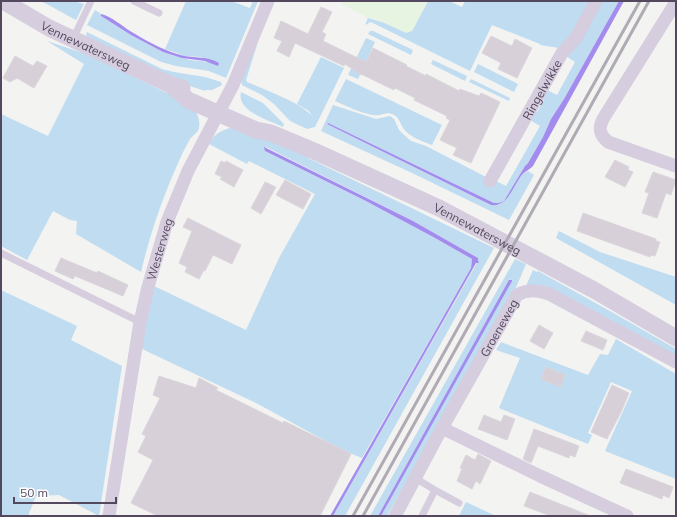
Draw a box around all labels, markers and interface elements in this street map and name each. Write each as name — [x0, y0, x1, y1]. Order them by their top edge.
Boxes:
street label: Vennewatersweg — [38, 18, 133, 73]
street label: Ringelwikke — [519, 57, 564, 122]
street label: Vennewatersweg — [431, 199, 524, 258]
street label: Westerweg — [143, 215, 176, 282]
street label: Groeneweg — [476, 296, 521, 359]
scale bar — [14, 479, 116, 505]
text: 50 m — [20, 485, 48, 500]

